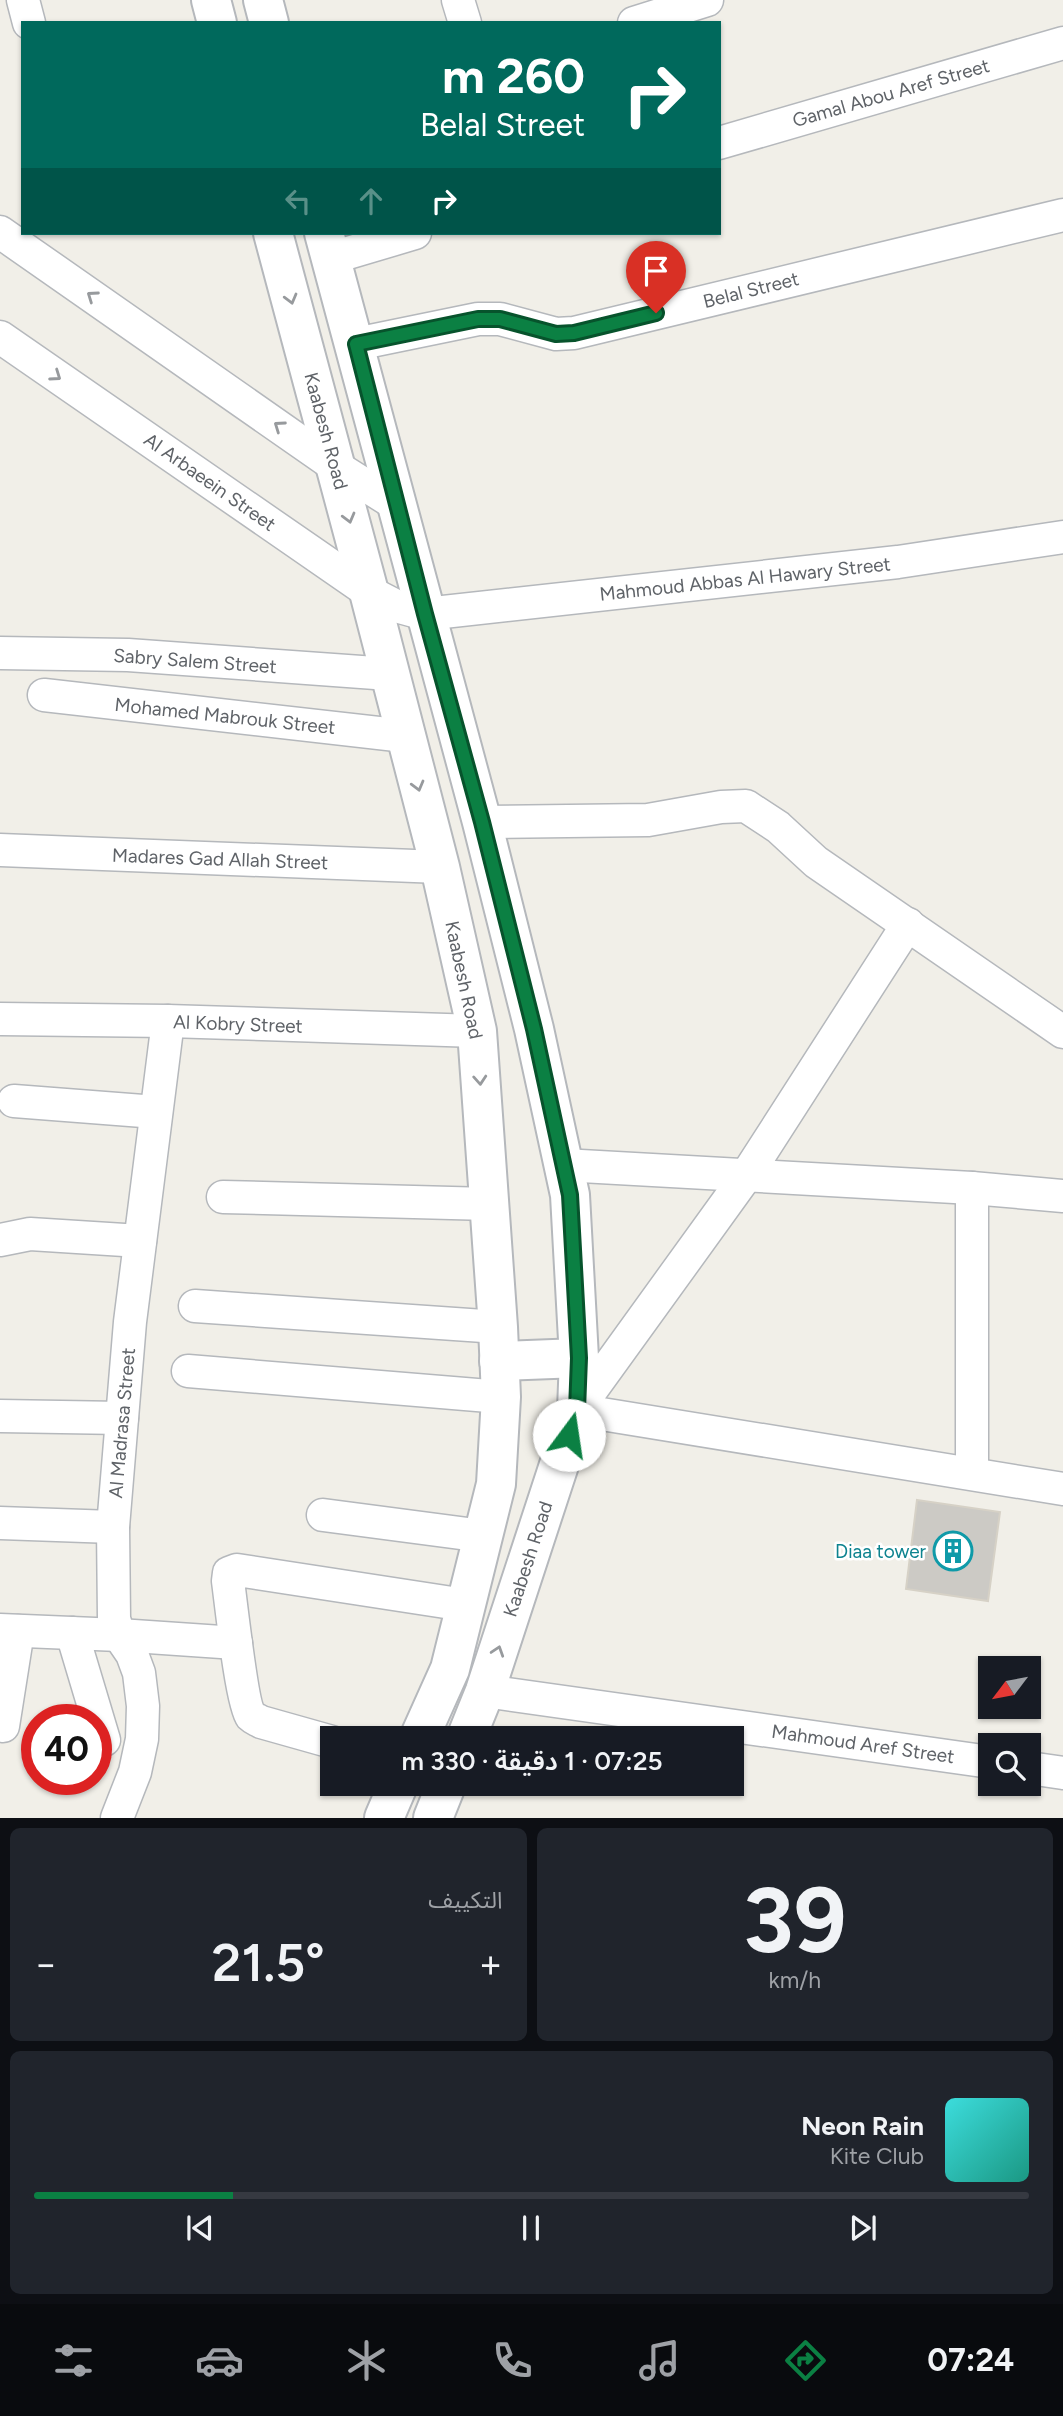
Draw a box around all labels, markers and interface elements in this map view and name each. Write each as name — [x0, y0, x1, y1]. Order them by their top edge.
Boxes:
text: 260 m — [442, 46, 585, 105]
icon: right — [609, 49, 700, 140]
street label: Gamal Abou Aref Street — [790, 54, 992, 132]
text: Belal Street — [420, 106, 585, 144]
icon: left — [279, 182, 317, 220]
icon: ahead — [352, 182, 390, 220]
icon: right — [425, 182, 463, 220]
pin — [626, 241, 686, 313]
icon: arrive — [637, 252, 675, 290]
street label: Belal Street — [701, 267, 801, 313]
one-way arrow — [87, 292, 100, 304]
one-way arrow — [282, 293, 297, 305]
one-way arrow — [48, 368, 61, 380]
street label: Kaabesh Road — [299, 370, 353, 492]
one-way arrow — [274, 422, 287, 434]
street label: Al Arbaeein Street — [140, 428, 280, 536]
one-way arrow — [341, 512, 356, 524]
street label: Mahmoud Abbas Al Hawary Street — [598, 552, 892, 606]
street label: Sabry Salem Street — [113, 644, 277, 678]
street label: Mohamed Mabrouk Street — [113, 693, 337, 739]
one-way arrow — [410, 780, 424, 792]
street label: Madares Gad Allah Street — [112, 844, 328, 874]
street label: Kaabesh Road — [440, 919, 488, 1041]
street label: Al Kobry Street — [173, 1010, 303, 1038]
one-way arrow — [472, 1075, 487, 1086]
street label: Al Madrasa Street — [104, 1347, 140, 1499]
position arrow — [532, 1398, 606, 1472]
street label: Kaabesh Road — [498, 1498, 558, 1620]
building icon: Diaa tower — [932, 1530, 974, 1572]
place label: Diaa tower — [835, 1540, 927, 1563]
one-way arrow — [490, 1645, 505, 1657]
north arrow — [978, 1656, 1041, 1718]
map controls — [978, 1656, 1041, 1796]
speed limit sign: 40 — [21, 1704, 112, 1795]
street label: Mahmoud Aref Street — [770, 1720, 956, 1768]
button: search — [978, 1733, 1041, 1796]
text: 07:25 · 1 دقيقة · 330 m — [401, 1745, 663, 1777]
text: 39 — [743, 1866, 846, 1975]
text: التكييف — [428, 1886, 503, 1914]
text: 21.5° — [212, 1932, 325, 1994]
text: − — [34, 1941, 58, 1987]
text: + — [479, 1941, 503, 1987]
text: km/h — [769, 1966, 821, 1994]
text: Neon Rain — [801, 2110, 924, 2142]
text: Kite Club — [830, 2142, 924, 2170]
icon: previous — [181, 2209, 219, 2247]
icon: pause — [512, 2209, 550, 2247]
icon: next — [844, 2209, 882, 2247]
icon: filters — [49, 2336, 98, 2385]
icon: car — [195, 2336, 244, 2385]
icon: climate — [342, 2336, 391, 2385]
icon: phone — [488, 2336, 537, 2385]
icon: music — [635, 2336, 684, 2385]
icon: directions — [781, 2336, 830, 2385]
text: 07:24 — [927, 2341, 1014, 2379]

